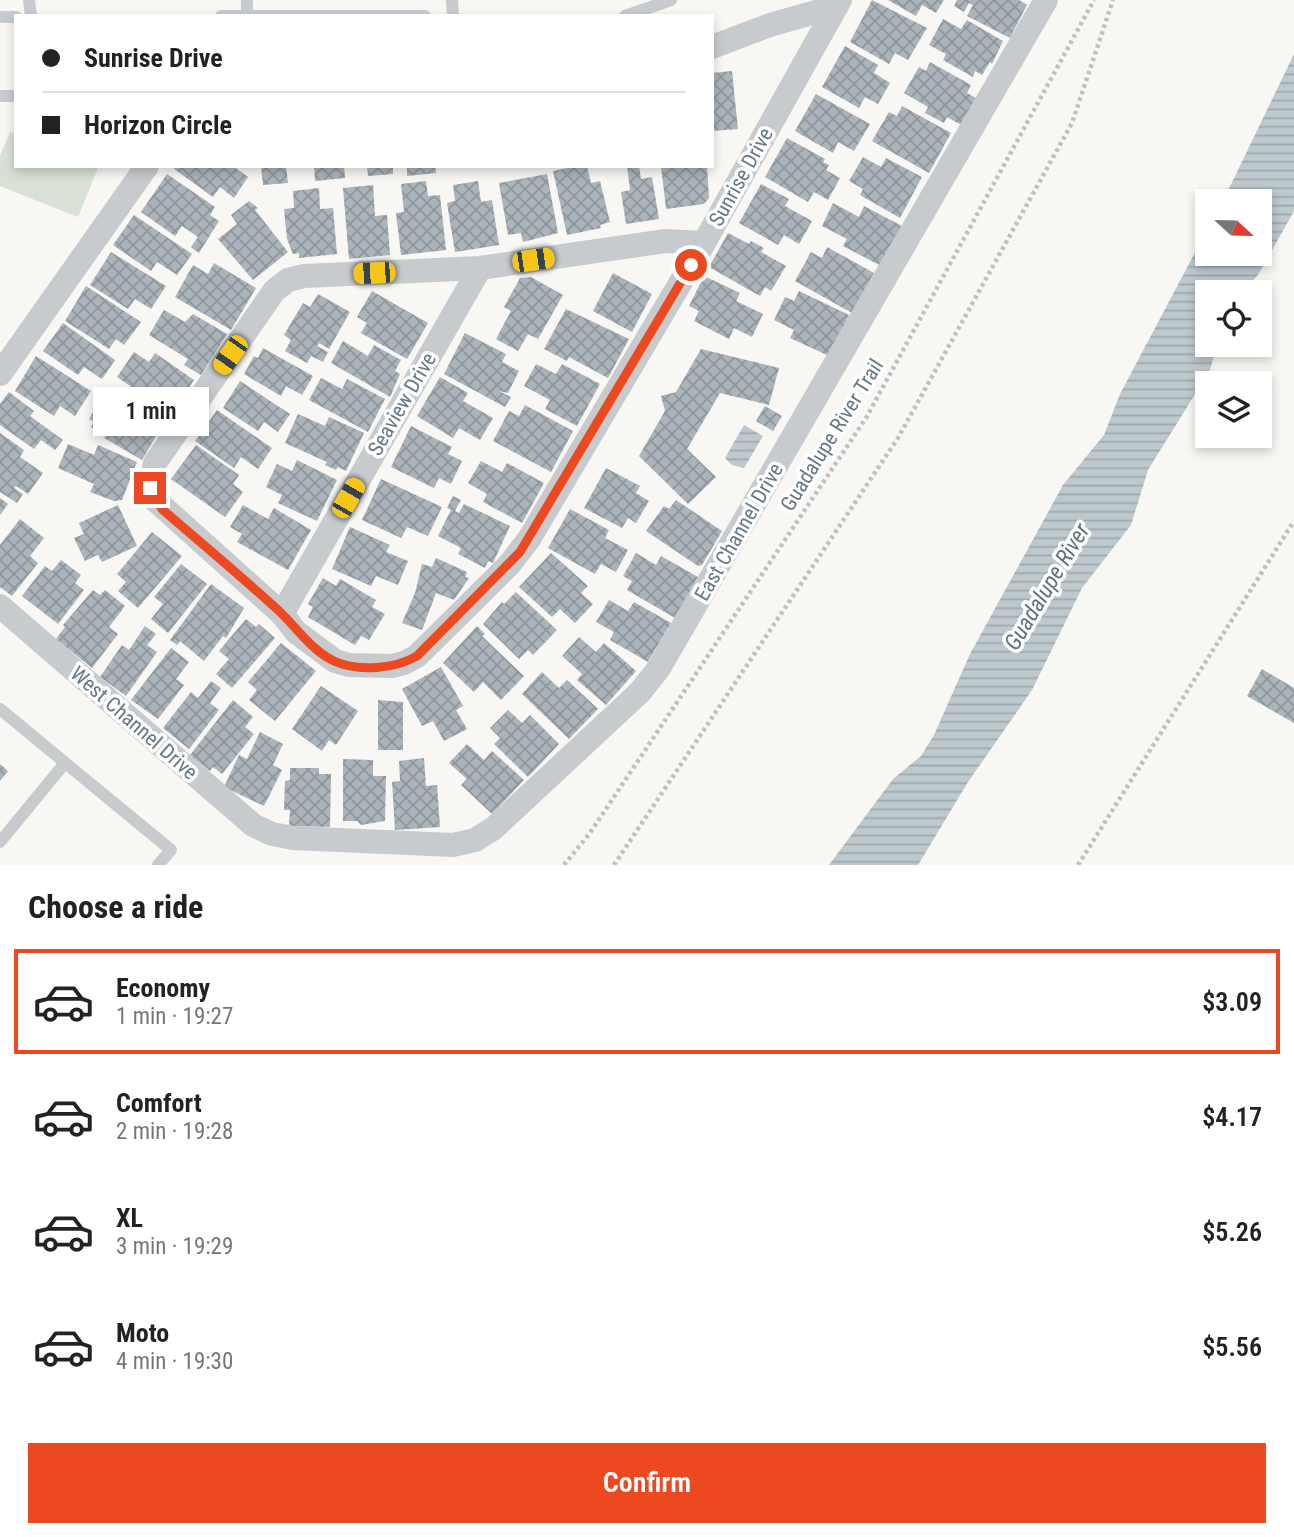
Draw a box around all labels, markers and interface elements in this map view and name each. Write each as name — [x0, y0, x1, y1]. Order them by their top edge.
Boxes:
text: Sunrise Drive — [84, 43, 223, 73]
text: Horizon Circle — [84, 110, 232, 140]
street label: Sunrise Drive — [704, 124, 778, 230]
north arrow — [1195, 189, 1272, 266]
map controls — [1195, 189, 1272, 448]
car — [511, 247, 556, 273]
route start — [675, 249, 707, 281]
car — [353, 262, 396, 284]
button: locate — [1195, 280, 1272, 357]
car — [210, 332, 251, 378]
street label: Seaview Drive — [363, 348, 441, 460]
street label: Guadalupe River Trail — [776, 355, 888, 515]
button: layers — [1195, 371, 1272, 448]
callout: 1 min — [92, 386, 208, 435]
text: 1 min — [126, 398, 176, 425]
street label: East Channel Drive — [690, 459, 788, 605]
route end — [134, 472, 166, 504]
car — [329, 475, 368, 521]
water label: Guadalupe River — [999, 518, 1096, 655]
street label: West Channel Drive — [66, 661, 202, 785]
text: Choose a ride — [28, 888, 203, 926]
icon: car — [32, 970, 95, 1033]
text: Economy — [116, 973, 210, 1003]
text: $3.09 — [1202, 987, 1262, 1017]
text: 1 min · 19:27 — [116, 1003, 233, 1030]
icon: car — [32, 1085, 95, 1148]
text: Comfort — [116, 1088, 202, 1118]
text: $4.17 — [1202, 1102, 1262, 1132]
text: 2 min · 19:28 — [116, 1118, 233, 1145]
icon: car — [32, 1200, 95, 1263]
text: XL — [116, 1203, 143, 1233]
text: $5.26 — [1202, 1217, 1262, 1247]
text: 3 min · 19:29 — [116, 1233, 233, 1260]
icon: car — [32, 1315, 95, 1378]
text: Moto — [116, 1318, 169, 1348]
text: $5.56 — [1202, 1332, 1262, 1362]
text: 4 min · 19:30 — [116, 1348, 233, 1375]
button: Confirm — [28, 1443, 1266, 1523]

